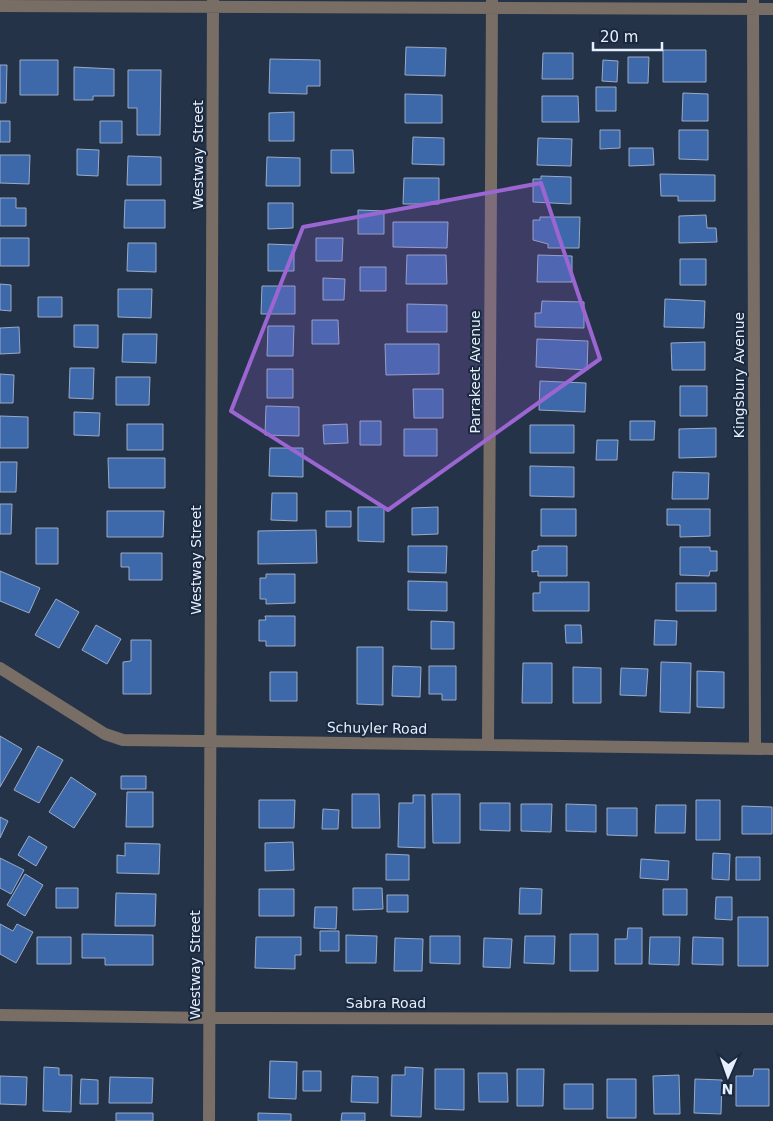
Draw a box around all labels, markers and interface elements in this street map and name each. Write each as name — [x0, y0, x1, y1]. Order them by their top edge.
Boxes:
scale bar — [593, 20, 662, 52]
text: 20 m — [600, 28, 638, 46]
street label: Westway Street — [190, 100, 206, 210]
street label: Parrakeet Avenue — [467, 310, 483, 434]
street label: Kingsbury Avenue — [731, 312, 747, 438]
street label: Westway Street — [188, 505, 204, 615]
street label: Schuyler Road — [327, 719, 427, 737]
street label: Westway Street — [187, 910, 203, 1020]
street label: Sabra Road — [346, 995, 426, 1011]
north arrow — [703, 1051, 753, 1101]
text: N — [721, 1081, 734, 1097]

